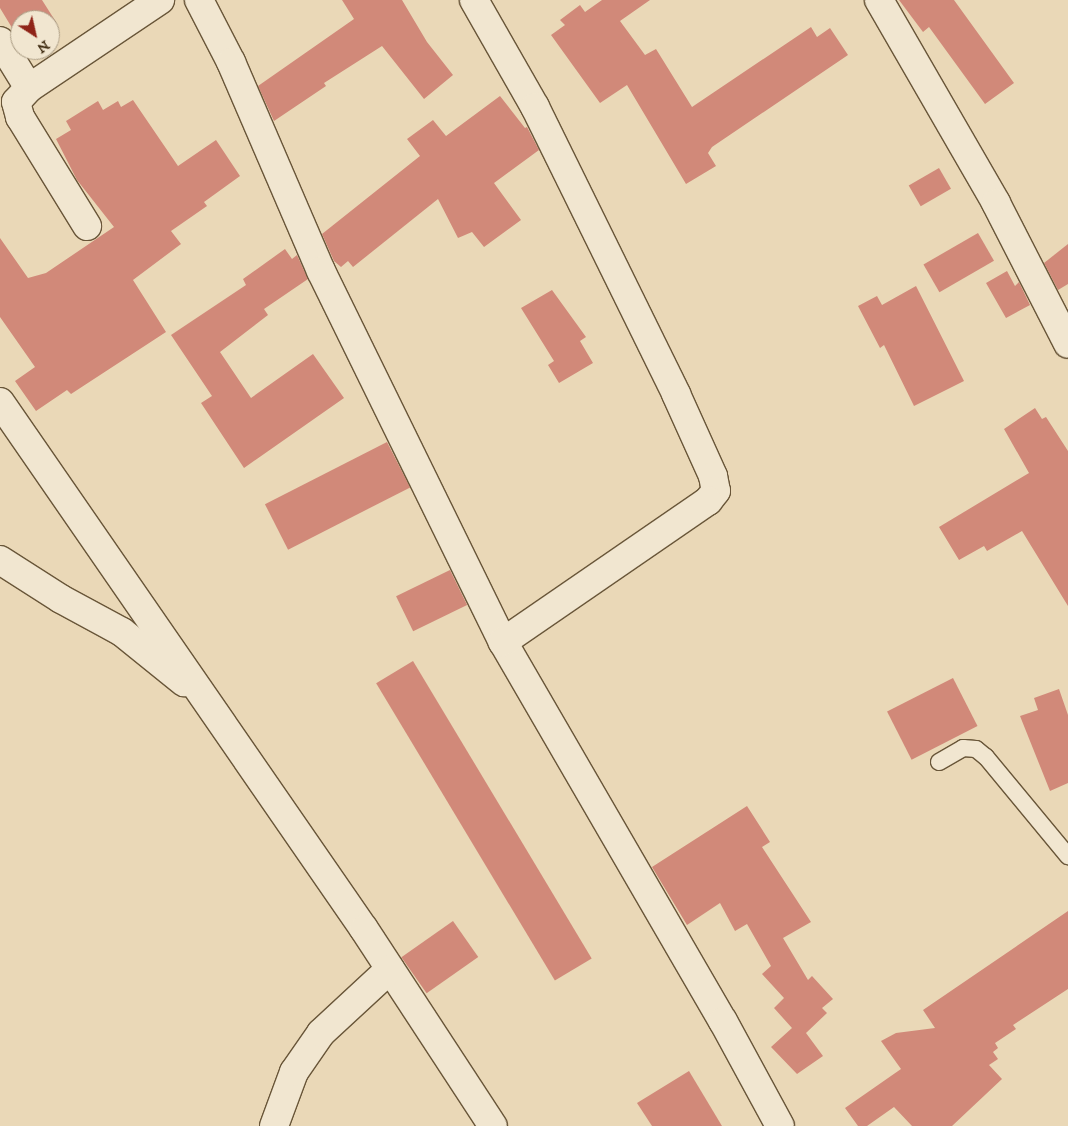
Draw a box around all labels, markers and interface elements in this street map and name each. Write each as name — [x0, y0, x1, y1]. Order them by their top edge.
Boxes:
north arrow — [10, 10, 60, 60]
text: N — [33, 36, 53, 57]

